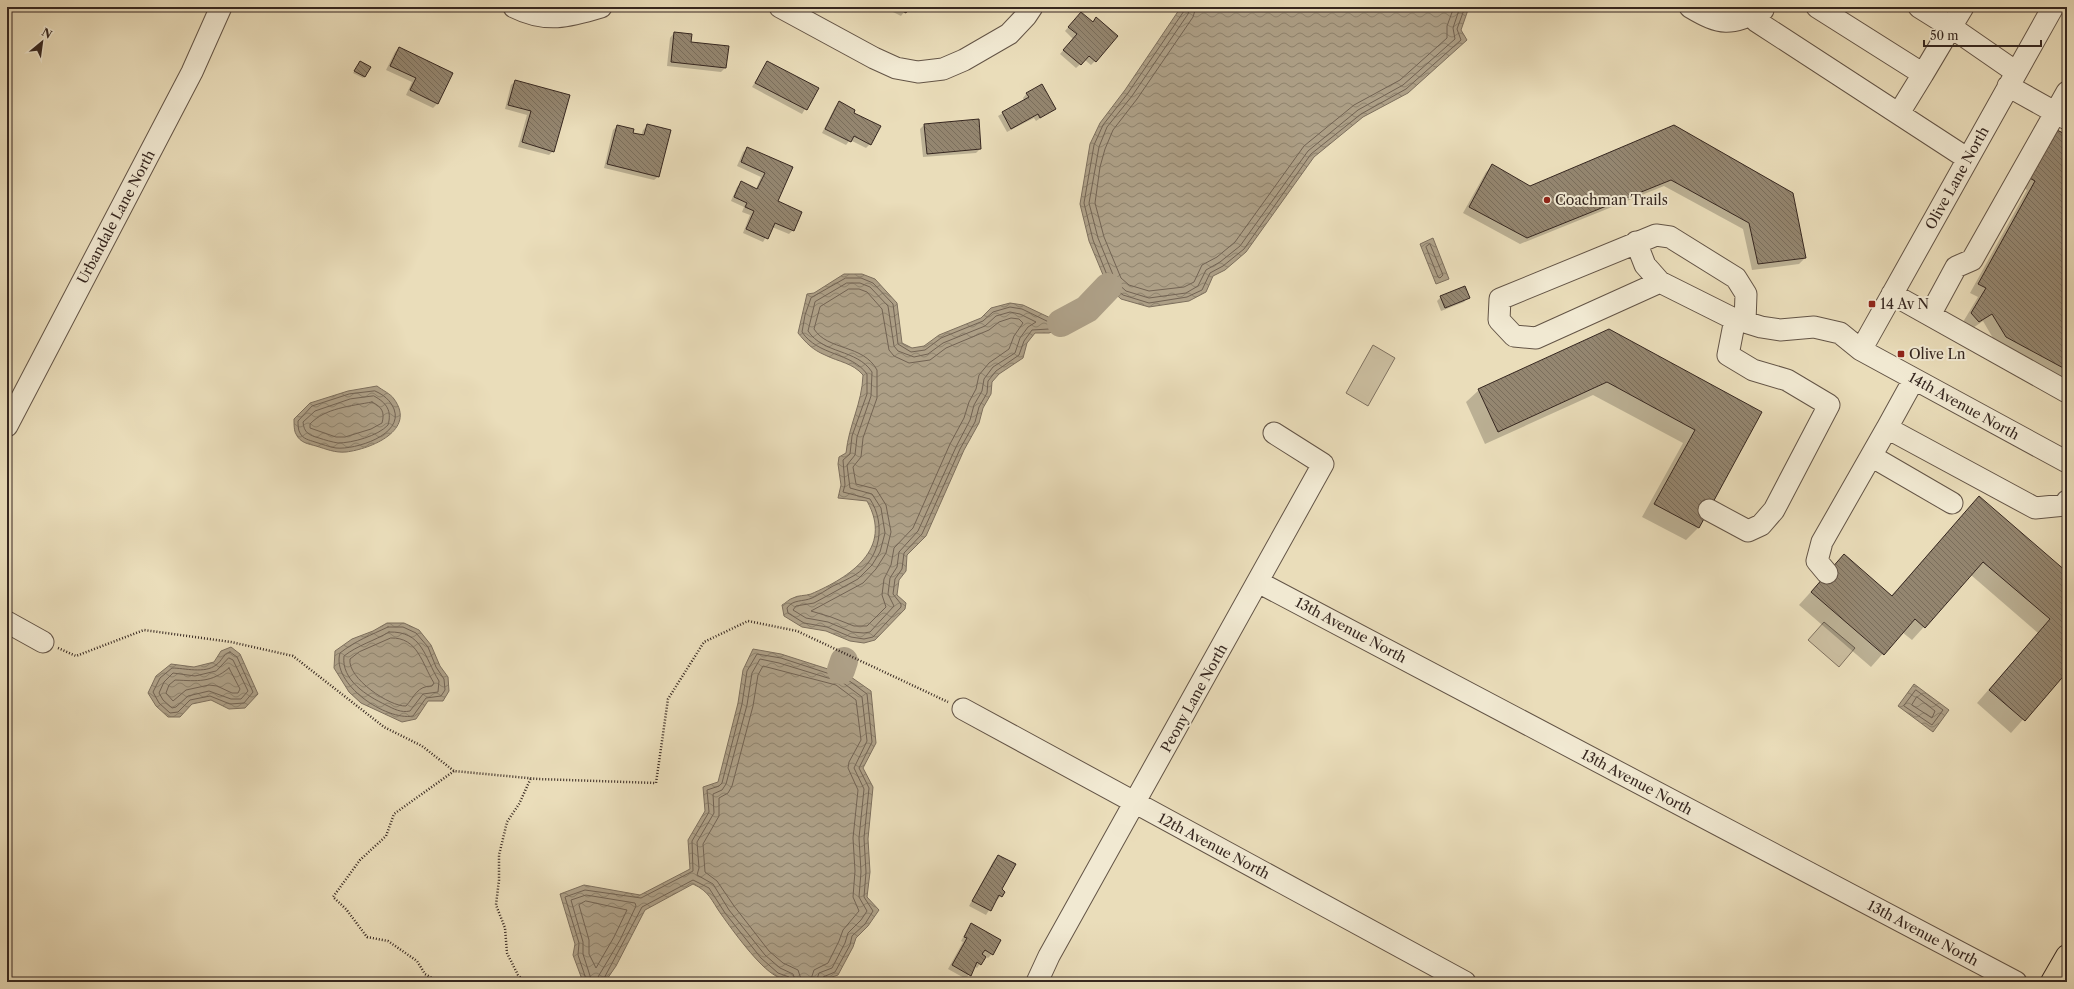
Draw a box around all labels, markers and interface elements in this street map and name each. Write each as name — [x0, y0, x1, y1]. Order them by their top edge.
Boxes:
north arrow — [22, 22, 62, 62]
scale bar — [1924, 22, 2041, 48]
text: N — [39, 25, 55, 42]
text: 50 m — [1930, 28, 1959, 43]
street label: Olive Lane North — [1921, 123, 1993, 233]
street label: Urbandale Lane North — [73, 147, 159, 287]
place label: Coachman Trails — [1555, 191, 1668, 209]
marker: Coachman Trails — [1542, 195, 1552, 205]
place label: 14 Av N — [1880, 295, 1930, 313]
marker: 14 Av N — [1867, 299, 1877, 309]
place label: Olive Ln — [1909, 345, 1966, 363]
marker: Olive Ln — [1896, 349, 1906, 359]
street label: 14th Avenue North — [1906, 368, 2023, 444]
street label: 13th Avenue North — [1292, 593, 1410, 667]
street label: Peony Lane North — [1157, 640, 1231, 755]
street label: 13th Avenue North — [1578, 745, 1696, 819]
street label: 12th Avenue North — [1155, 809, 1273, 883]
street label: 13th Avenue North — [1864, 896, 1982, 970]

